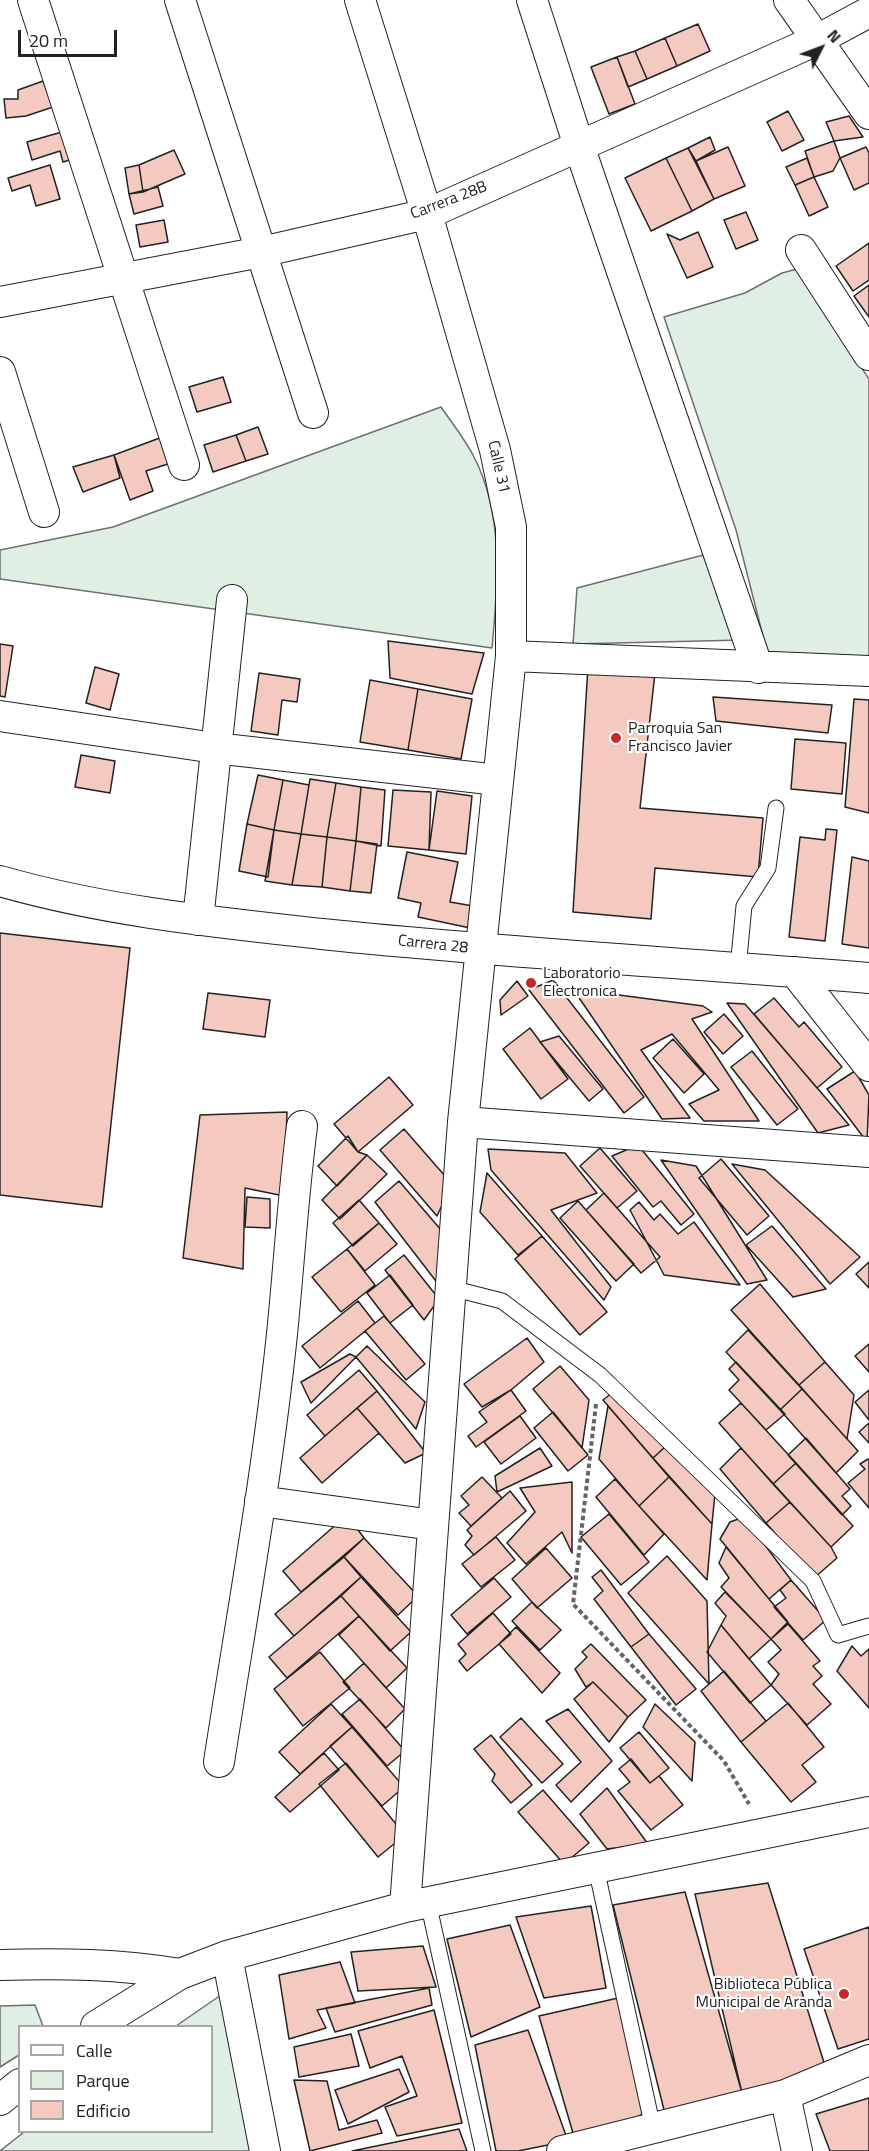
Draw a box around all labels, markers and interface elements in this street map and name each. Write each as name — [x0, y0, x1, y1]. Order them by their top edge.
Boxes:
scale bar — [21, 18, 120, 56]
north arrow — [791, 18, 851, 78]
text: N — [822, 24, 847, 48]
text: 20 m — [29, 27, 68, 54]
street label: Carrera 28B — [408, 178, 490, 224]
street label: Calle 31 — [483, 439, 513, 495]
place label: Parroquia San Francisco Javier — [628, 719, 732, 757]
marker: Parroquia San Francisco Javier — [609, 731, 623, 745]
street label: Carrera 28 — [397, 932, 469, 958]
place label: Laboratorio Electronica — [543, 964, 621, 1002]
marker: Laboratorio Electronica — [524, 976, 538, 990]
place label: Biblioteca Pública Municipal de Aranda — [696, 1975, 832, 2013]
marker: Biblioteca Pública Municipal de Aranda — [837, 1987, 851, 2001]
legend — [18, 2025, 213, 2133]
text: Calle — [76, 2037, 112, 2064]
text: Parque — [76, 2067, 130, 2094]
text: Edificio — [76, 2097, 130, 2124]

